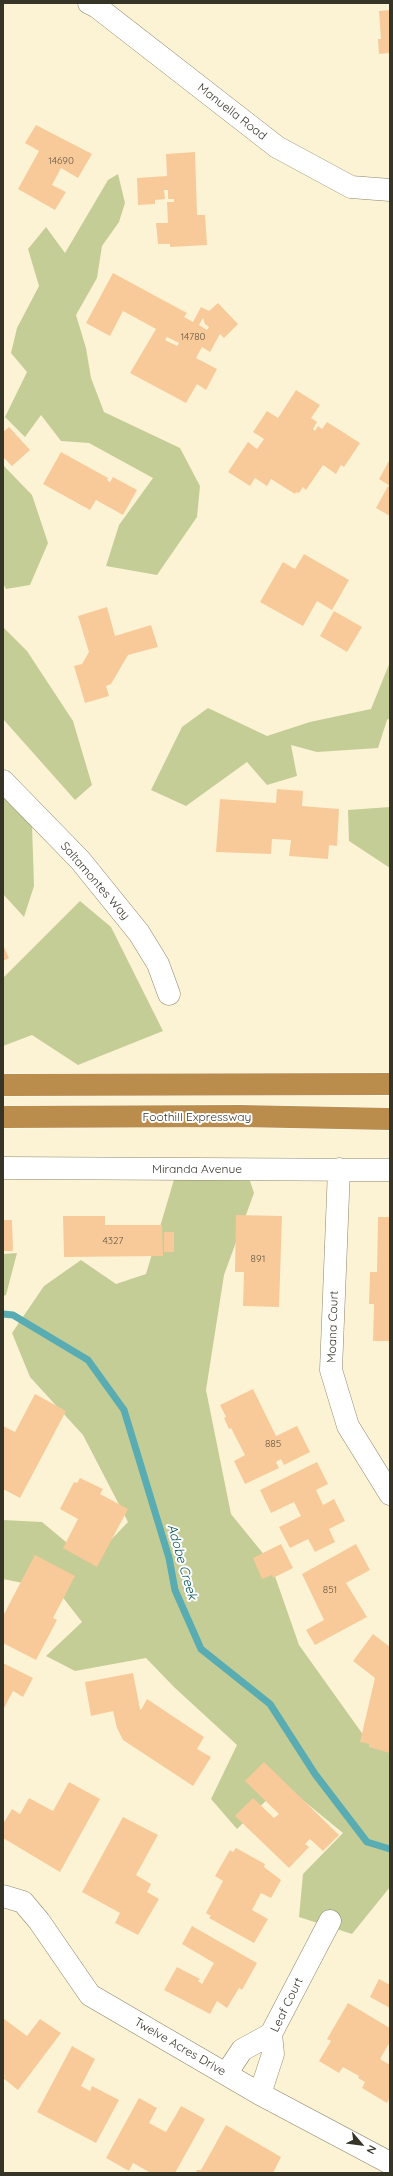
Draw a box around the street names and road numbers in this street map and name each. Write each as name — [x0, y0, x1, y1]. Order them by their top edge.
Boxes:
street label: Manuella Road — [195, 81, 269, 143]
street label: Saltamontes Way — [57, 839, 133, 923]
street label: Foothill Expressway — [143, 1110, 251, 1124]
street label: Miranda Avenue — [152, 1162, 242, 1176]
street label: Moana Court — [325, 1291, 341, 1363]
street label: Leaf Court — [268, 1975, 306, 2035]
street label: Twelve Acres Drive — [132, 2015, 228, 2079]

